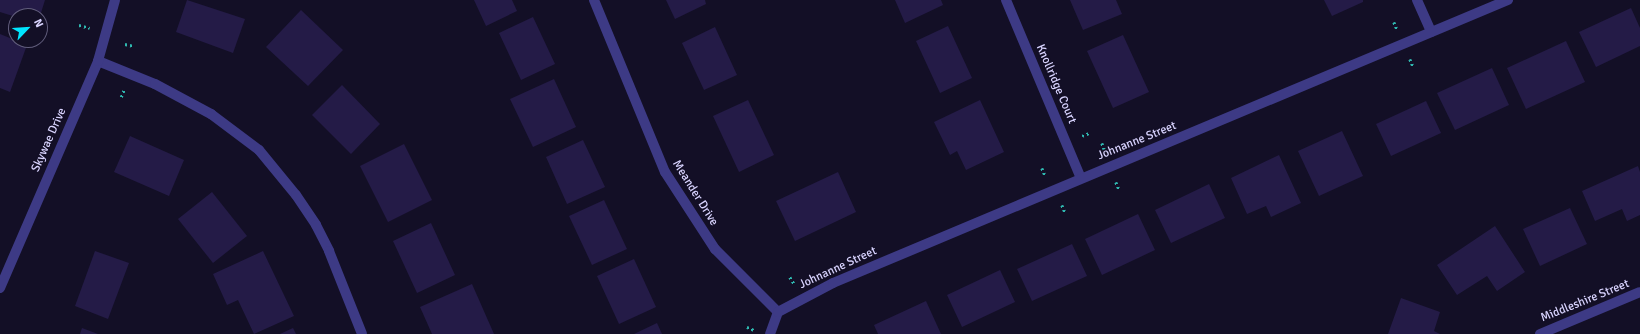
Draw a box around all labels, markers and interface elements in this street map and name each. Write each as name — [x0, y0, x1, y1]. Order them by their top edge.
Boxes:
north arrow — [8, 8, 48, 48]
text: N — [31, 17, 46, 29]
street label: Knollridge Court — [1033, 42, 1079, 126]
street label: Skywae Drive — [29, 106, 69, 174]
street label: Johnanne Street — [1095, 119, 1179, 163]
street label: Meander Drive — [669, 158, 721, 228]
street label: Johnanne Street — [797, 244, 879, 292]
street label: Middleshire Street — [1539, 277, 1631, 325]

